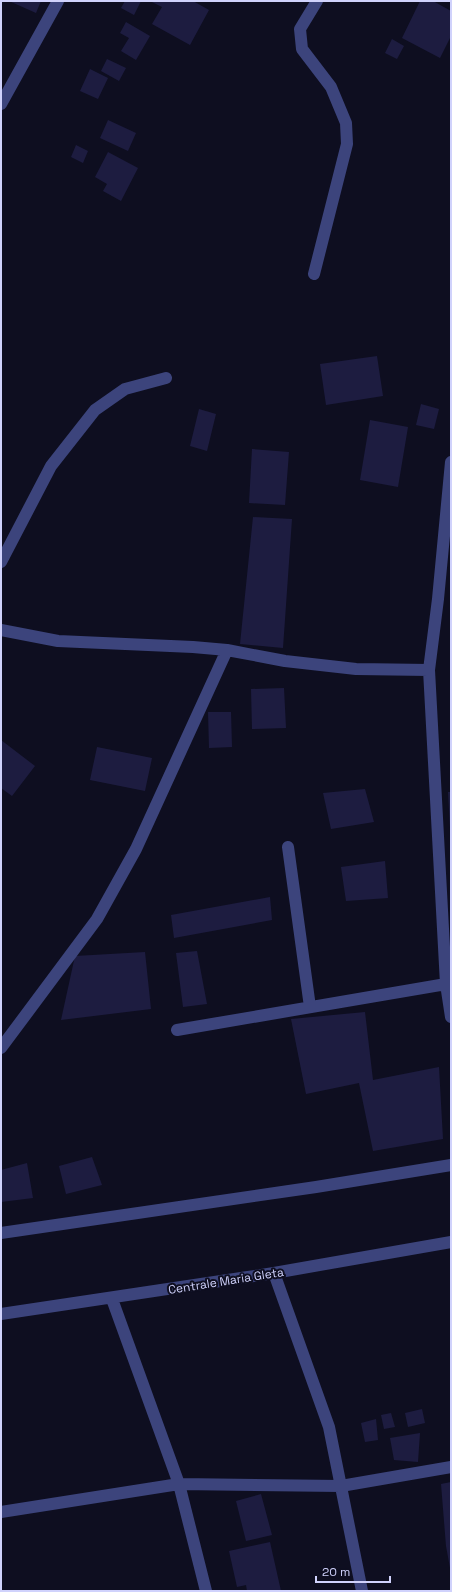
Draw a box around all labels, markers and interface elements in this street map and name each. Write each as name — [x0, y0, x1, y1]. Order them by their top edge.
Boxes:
street label: Centrale Maria Gleta — [167, 1264, 285, 1298]
scale bar — [316, 1558, 390, 1584]
text: 20 m — [322, 1564, 350, 1580]

